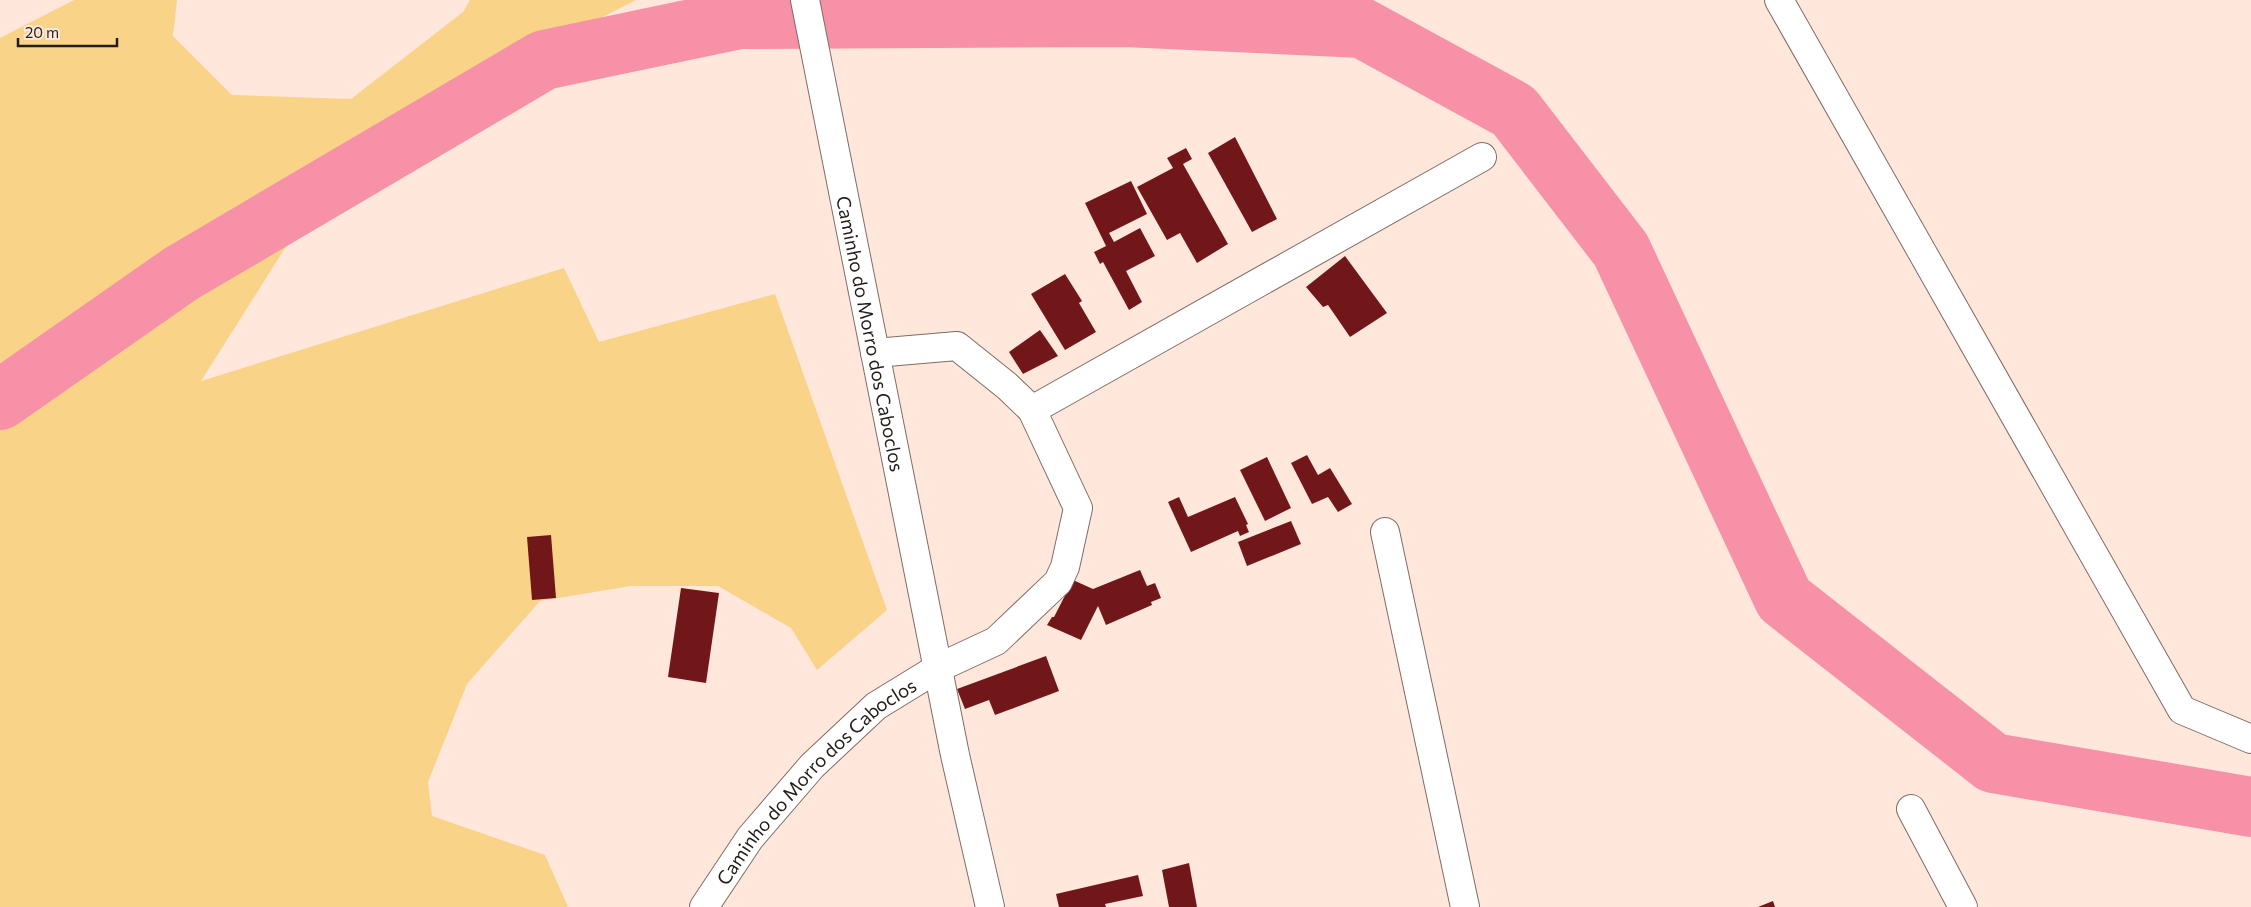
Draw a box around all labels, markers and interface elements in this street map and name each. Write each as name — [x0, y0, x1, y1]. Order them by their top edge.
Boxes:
scale bar — [18, 15, 116, 47]
text: 20 m — [25, 23, 59, 41]
street label: Caminho do Morro dos Caboclos — [833, 194, 910, 473]
street label: Caminho do Morro dos Caboclos — [711, 673, 920, 889]

